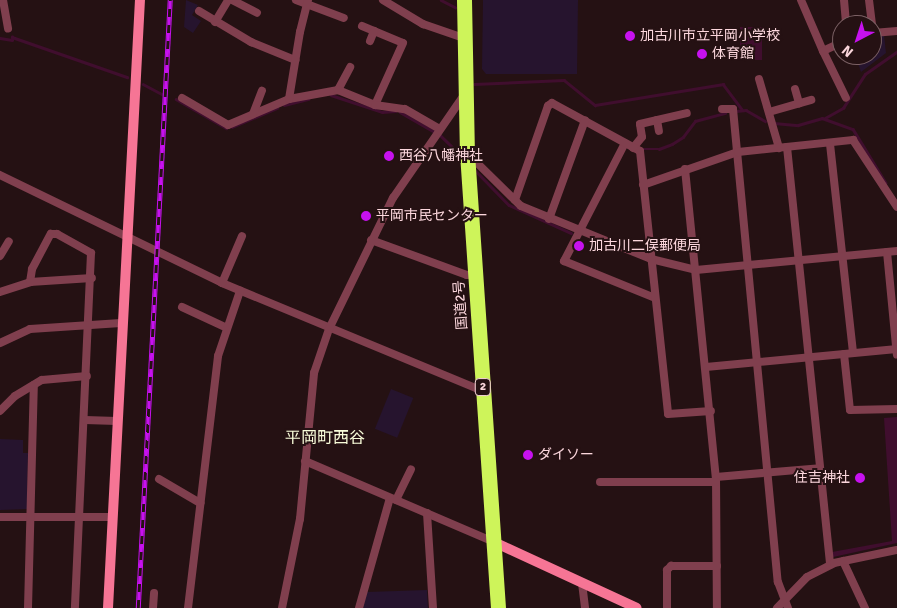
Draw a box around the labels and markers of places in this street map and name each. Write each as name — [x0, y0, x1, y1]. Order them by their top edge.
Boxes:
place label: 加古川市立平岡小学校 — [640, 28, 780, 44]
marker: 加古川市立平岡小学校 — [624, 30, 636, 42]
place label: 体育館 — [712, 46, 754, 62]
marker: 体育館 — [696, 48, 708, 60]
place label: 西谷八幡神社 — [399, 148, 483, 164]
marker: 西谷八幡神社 — [383, 150, 395, 162]
place label: 平岡市民センター — [376, 208, 488, 224]
marker: 平岡市民センター — [360, 210, 372, 222]
place label: 加古川二俣郵便局 — [589, 238, 701, 254]
marker: 加古川二俣郵便局 — [573, 240, 585, 252]
place label: ダイソー — [538, 447, 594, 463]
marker: ダイソー — [522, 449, 534, 461]
place label: 住吉神社 — [794, 470, 850, 486]
marker: 住吉神社 — [854, 472, 866, 484]

